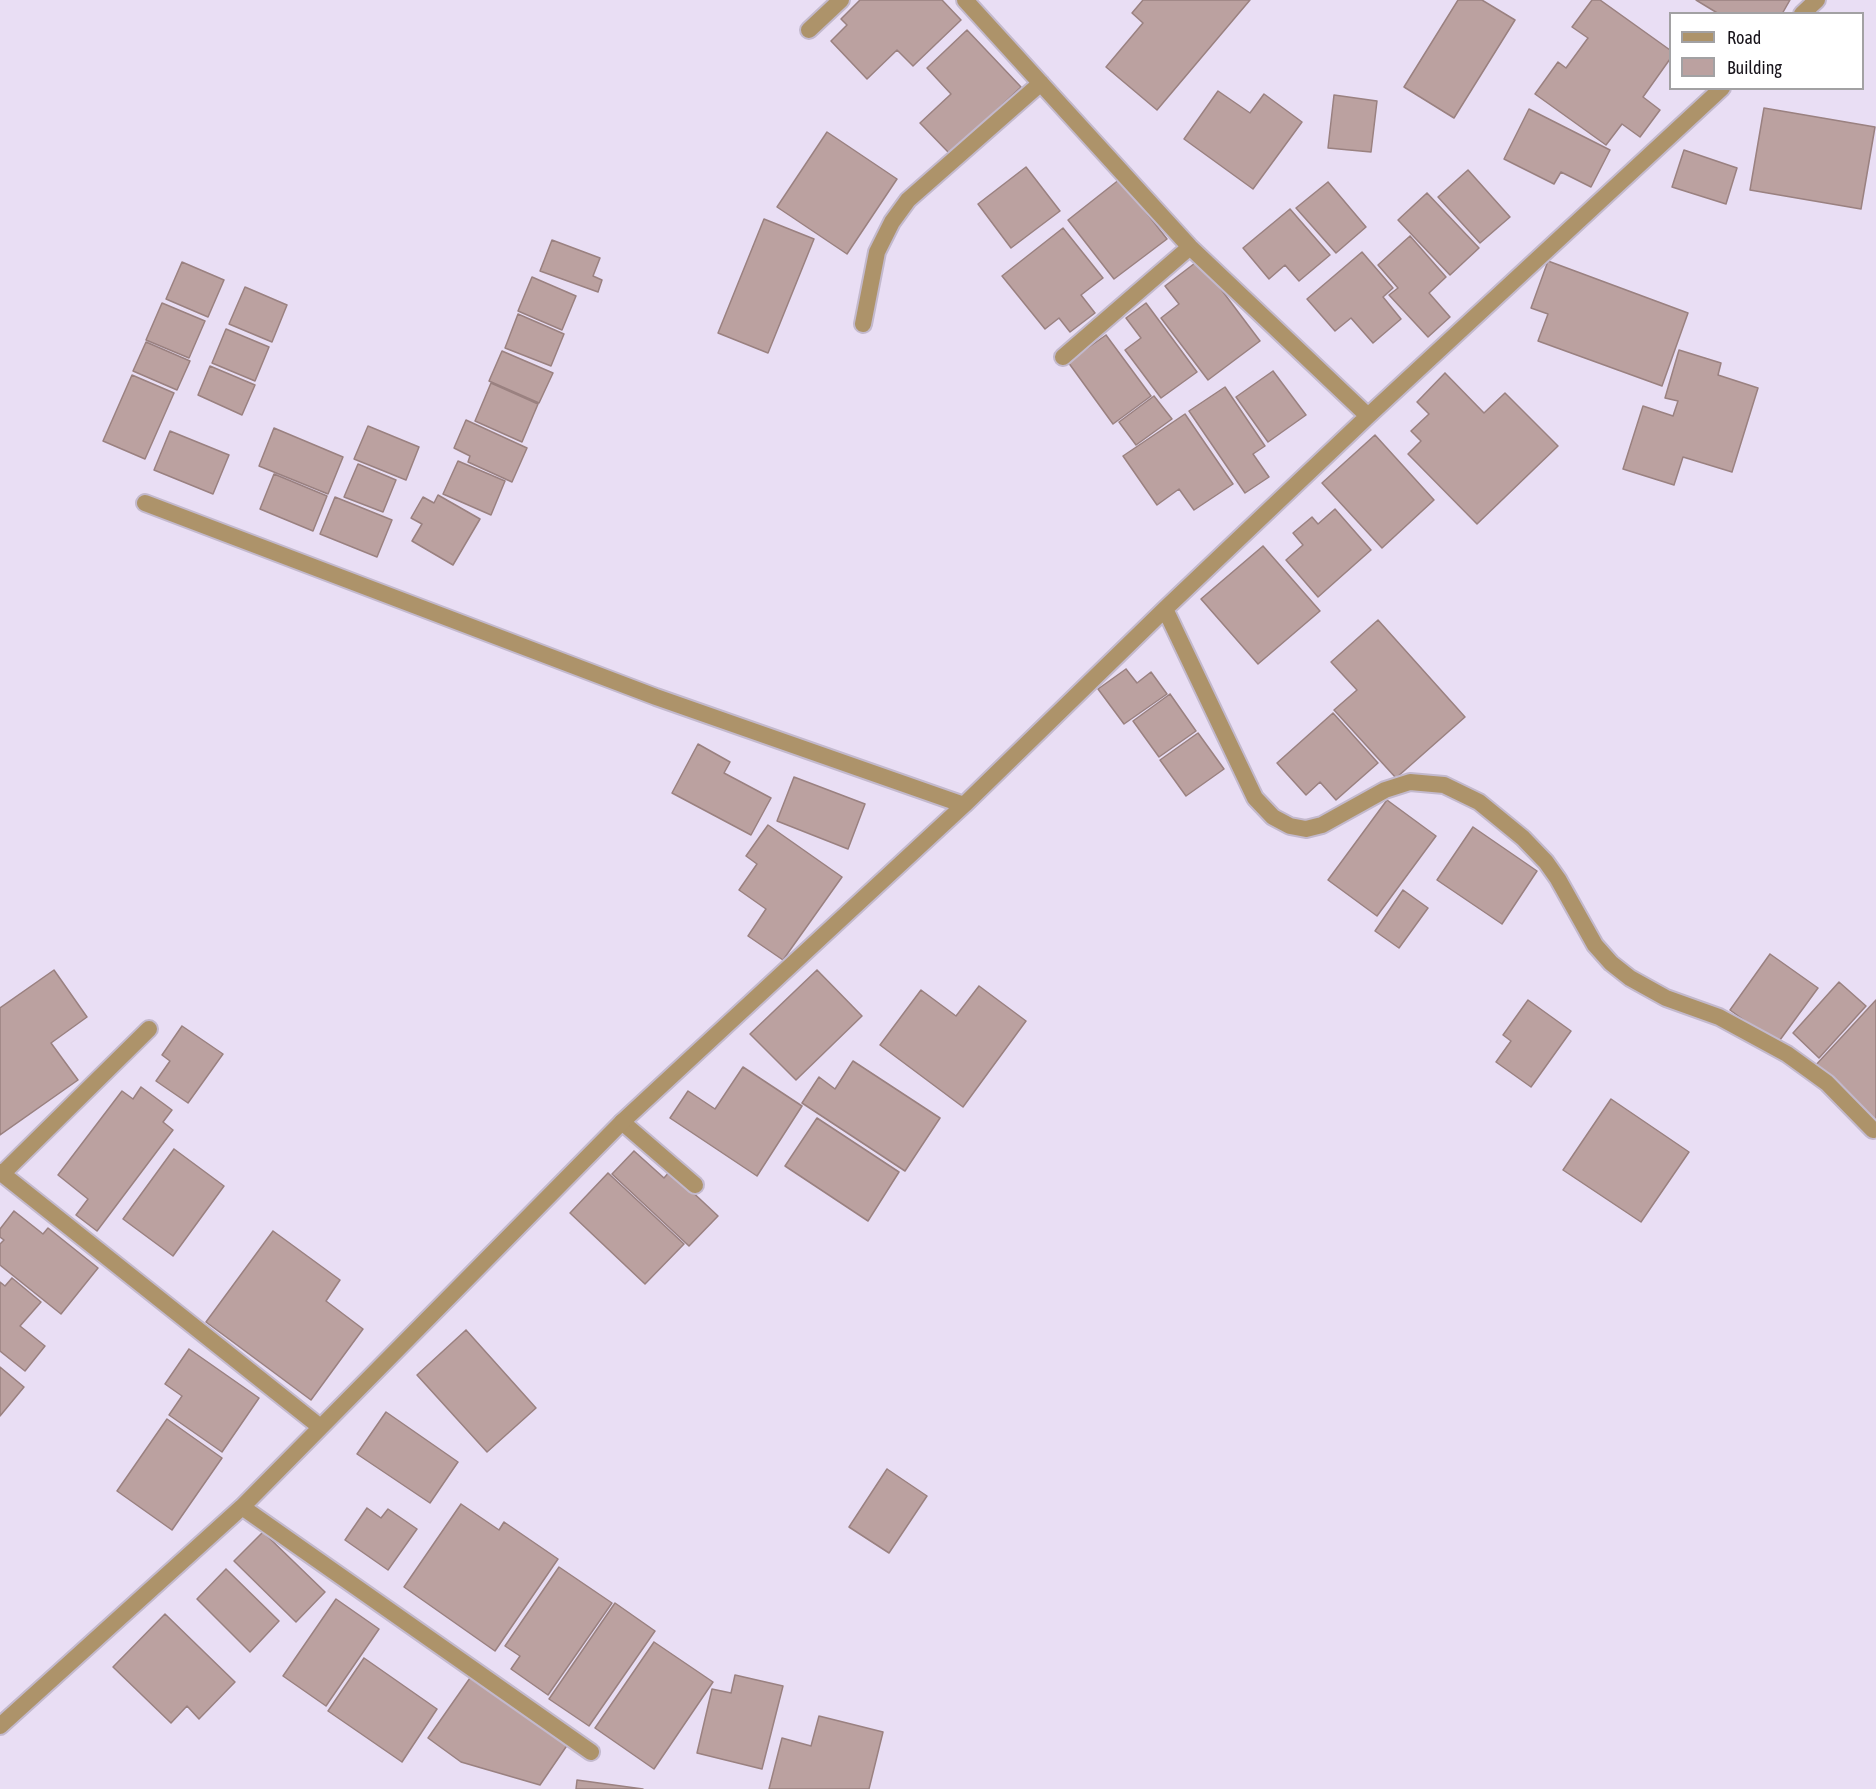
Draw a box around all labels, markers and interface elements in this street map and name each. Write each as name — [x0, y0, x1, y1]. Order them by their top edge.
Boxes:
legend — [1669, 12, 1864, 90]
text: Road — [1727, 27, 1761, 48]
text: Building — [1727, 57, 1782, 78]

